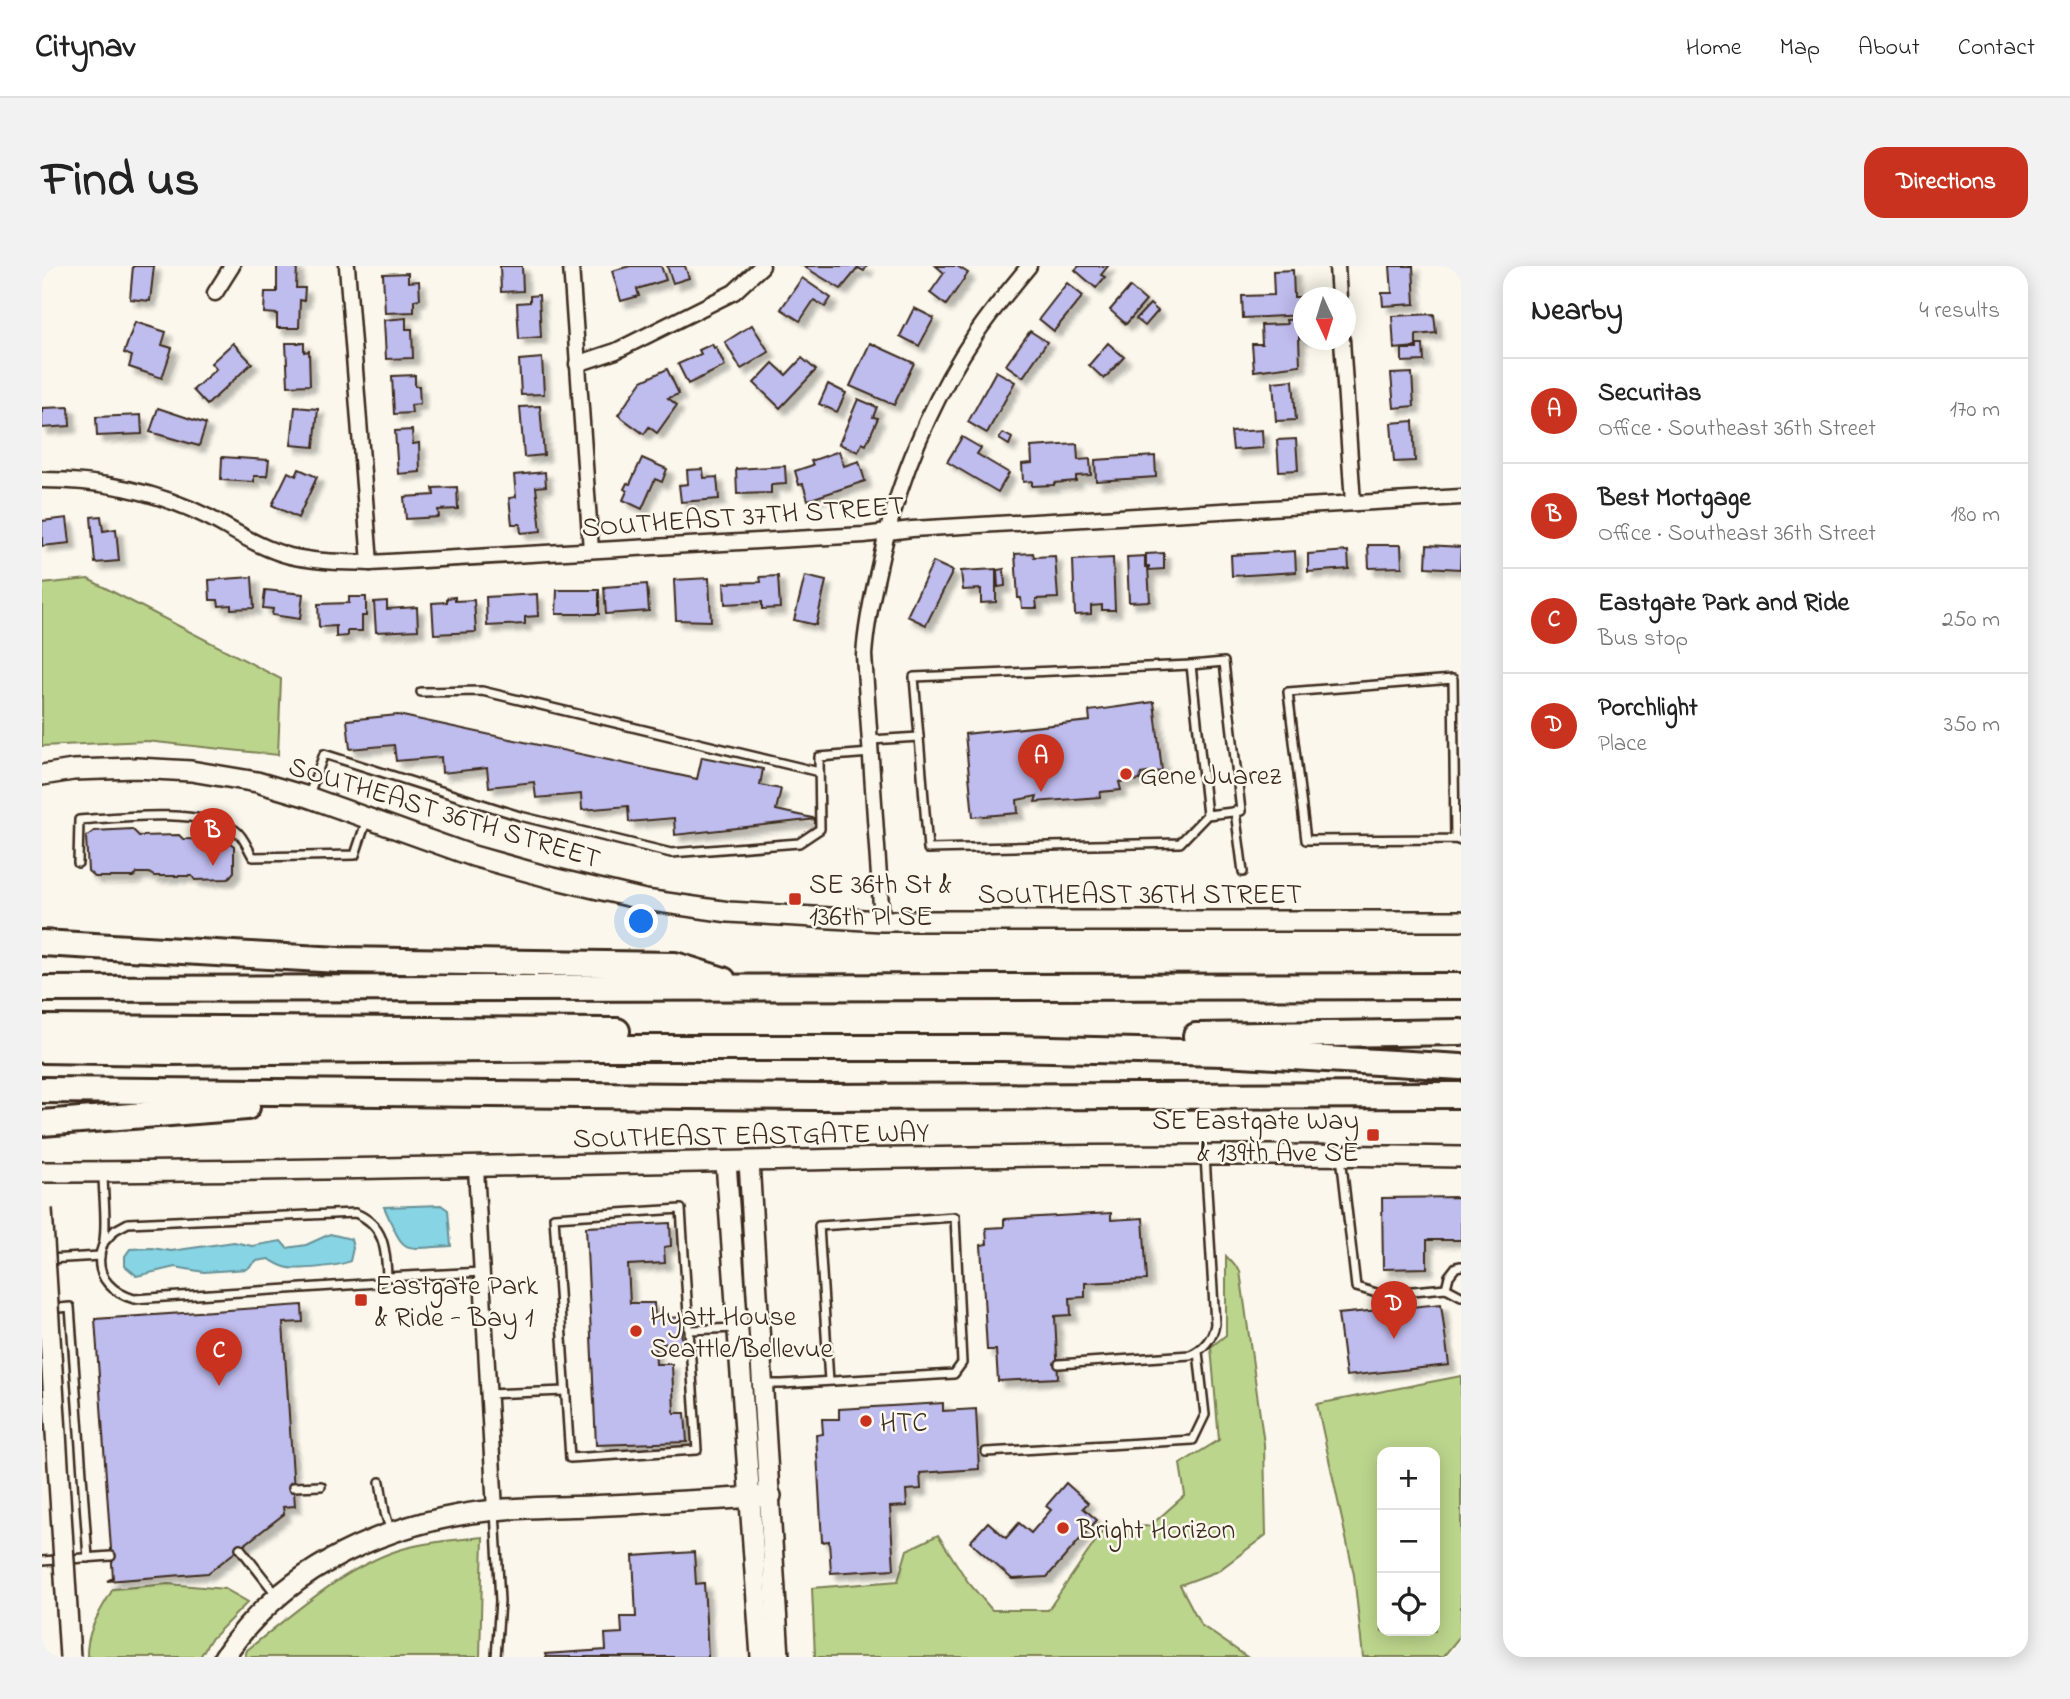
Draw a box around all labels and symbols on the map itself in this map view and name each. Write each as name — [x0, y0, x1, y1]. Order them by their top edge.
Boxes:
north arrow — [1293, 287, 1356, 350]
street label: SOUTHEAST 37TH STREET — [580, 487, 906, 550]
pin: A — [1018, 734, 1064, 792]
street label: SOUTHEAST 36TH STREET — [283, 747, 605, 881]
place label: Gene Juarez — [1140, 757, 1281, 798]
marker: Gene Juarez — [1118, 766, 1134, 782]
pin: B — [190, 808, 236, 866]
place label: SE 36th St & 136th Pl SE — [809, 866, 952, 939]
street label: SOUTHEAST 36TH STREET — [978, 876, 1302, 917]
marker: SE 36th St & 136th Pl SE — [787, 891, 803, 907]
your location — [624, 904, 658, 938]
place label: SE Eastgate Way & 139th Ave SE — [1152, 1102, 1359, 1175]
street label: SOUTHEAST EASTGATE WAY — [572, 1114, 930, 1161]
marker: SE Eastgate Way & 139th Ave SE — [1365, 1127, 1381, 1143]
place label: Eastgate Park & Ride - Bay 1 — [375, 1267, 539, 1340]
pin: D — [1371, 1281, 1417, 1339]
marker: Eastgate Park & Ride - Bay 1 — [353, 1292, 369, 1308]
place label: Hyatt House Seattle/Bellevue — [650, 1298, 833, 1371]
marker: Hyatt House Seattle/Bellevue — [628, 1323, 644, 1339]
pin: C — [196, 1328, 242, 1386]
place label: HTC — [880, 1404, 928, 1445]
marker: HTC — [858, 1413, 874, 1429]
place label: Bright Horizon — [1076, 1511, 1235, 1552]
marker: Bright Horizon — [1055, 1520, 1071, 1536]

